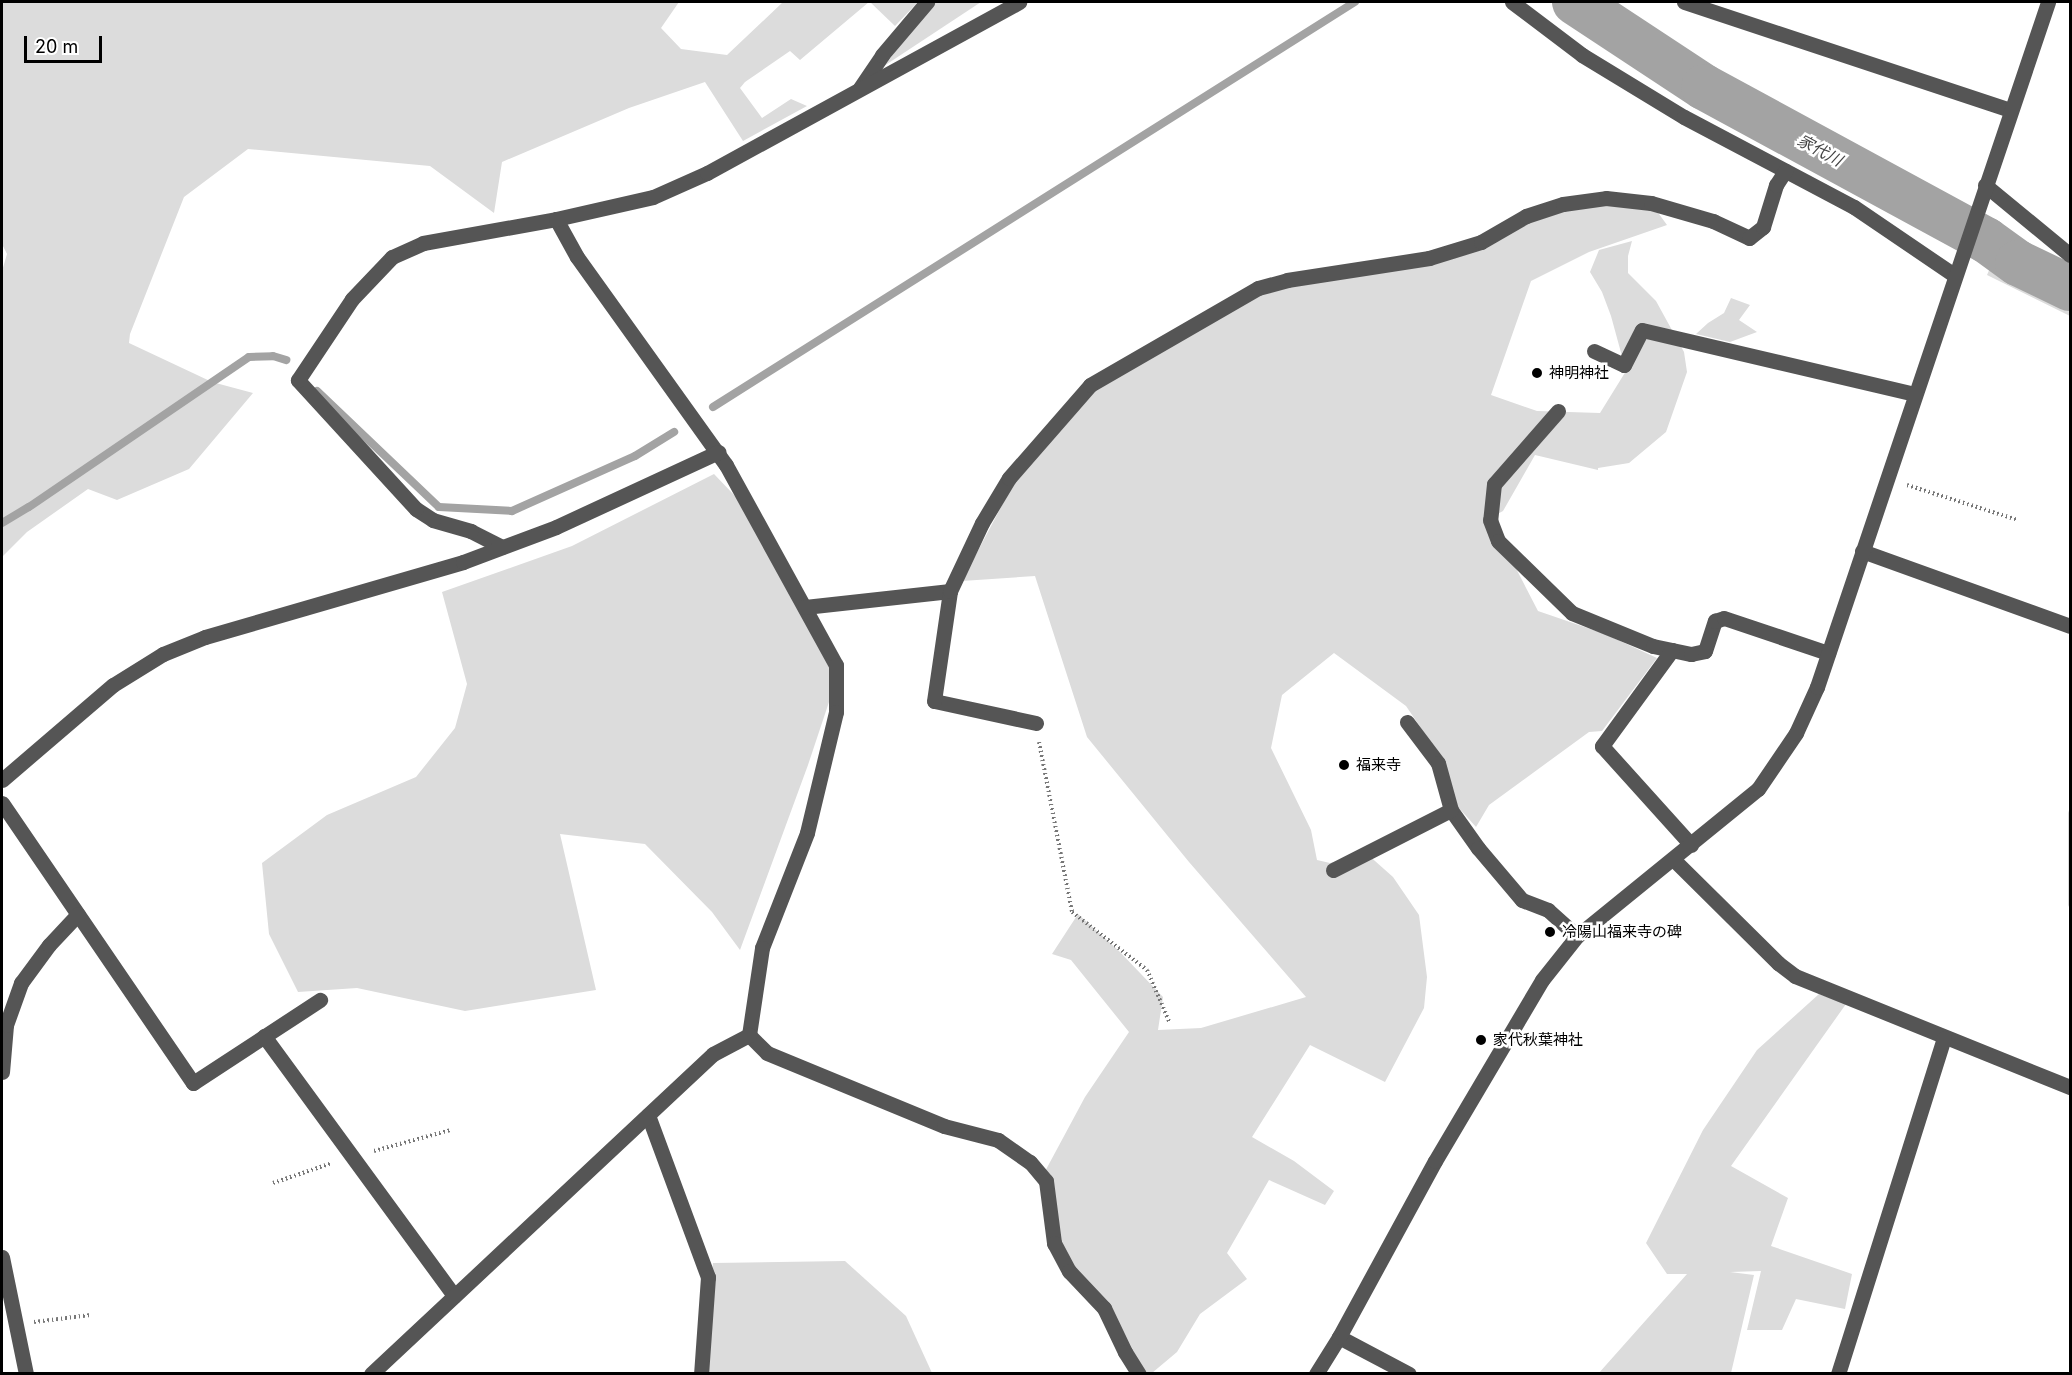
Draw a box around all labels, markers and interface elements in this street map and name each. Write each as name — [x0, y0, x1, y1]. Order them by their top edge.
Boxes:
scale bar — [27, 24, 105, 62]
text: 20 m — [35, 36, 78, 57]
water label: 家代川 — [1794, 130, 1846, 170]
place label: 神明神社 — [1549, 364, 1609, 382]
marker: 神明神社 — [1530, 366, 1544, 380]
place label: 福来寺 — [1356, 756, 1401, 774]
marker: 福来寺 — [1337, 758, 1351, 772]
place label: 冷陽山福来寺の碑 — [1562, 923, 1682, 941]
marker: 冷陽山福来寺の碑 — [1543, 925, 1557, 939]
place label: 家代秋葉神社 — [1493, 1031, 1583, 1049]
marker: 家代秋葉神社 — [1474, 1033, 1488, 1047]

